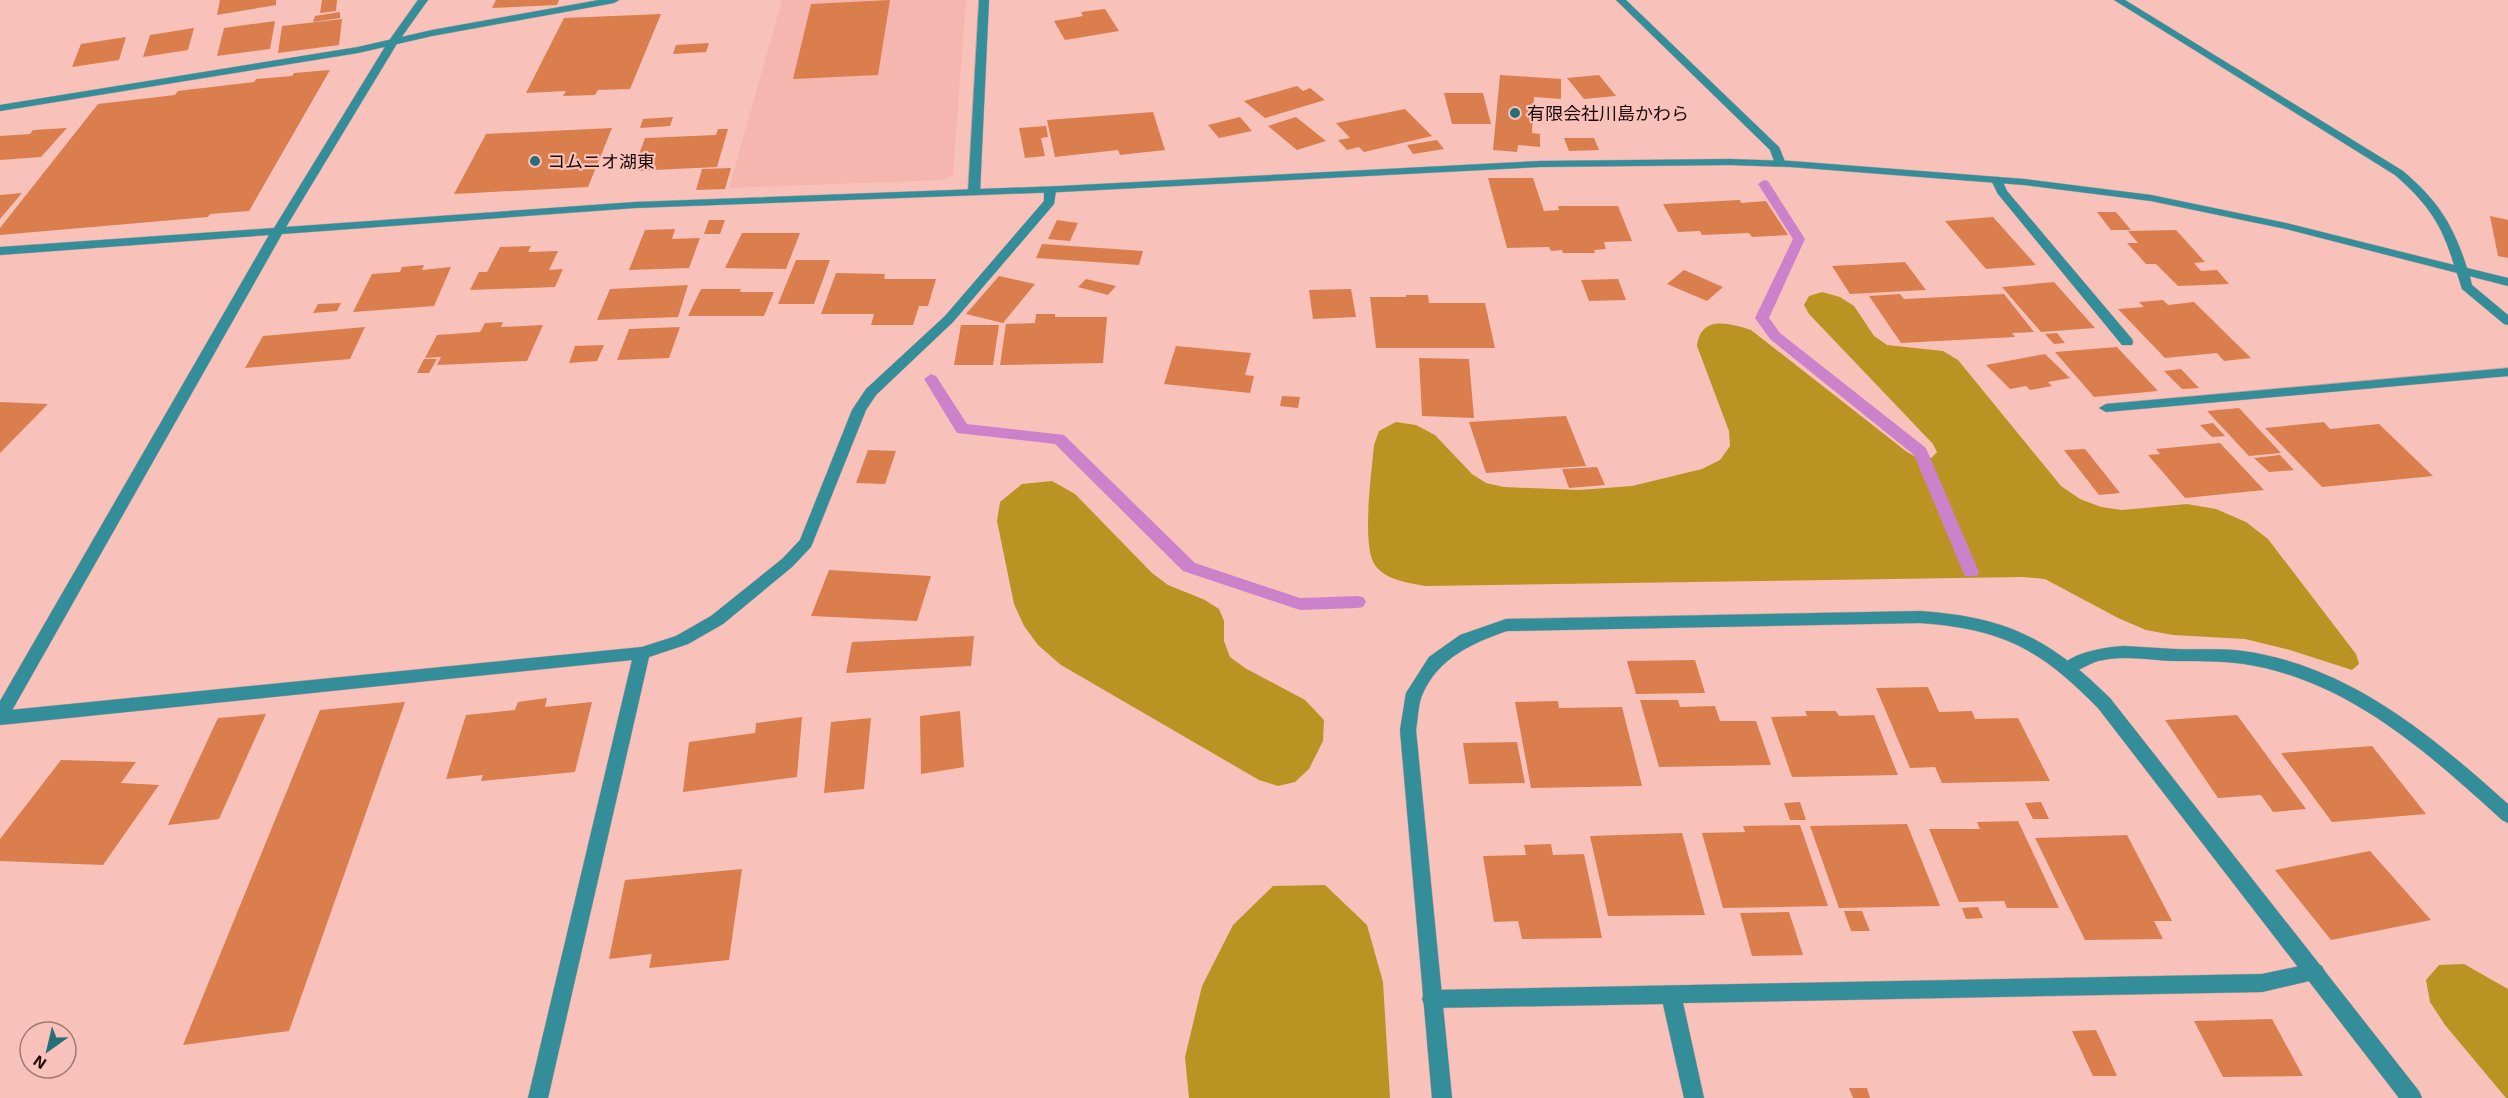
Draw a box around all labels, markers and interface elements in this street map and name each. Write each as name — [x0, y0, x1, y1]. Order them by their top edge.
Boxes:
place label: 有限会社川島かわら — [1527, 102, 1689, 124]
marker: 有限会社川島かわら — [1508, 106, 1522, 120]
place label: コムニオ湖東 — [547, 150, 655, 172]
marker: コムニオ湖東 — [528, 154, 542, 168]
north arrow — [18, 1020, 78, 1080]
text: N — [29, 1052, 49, 1074]

